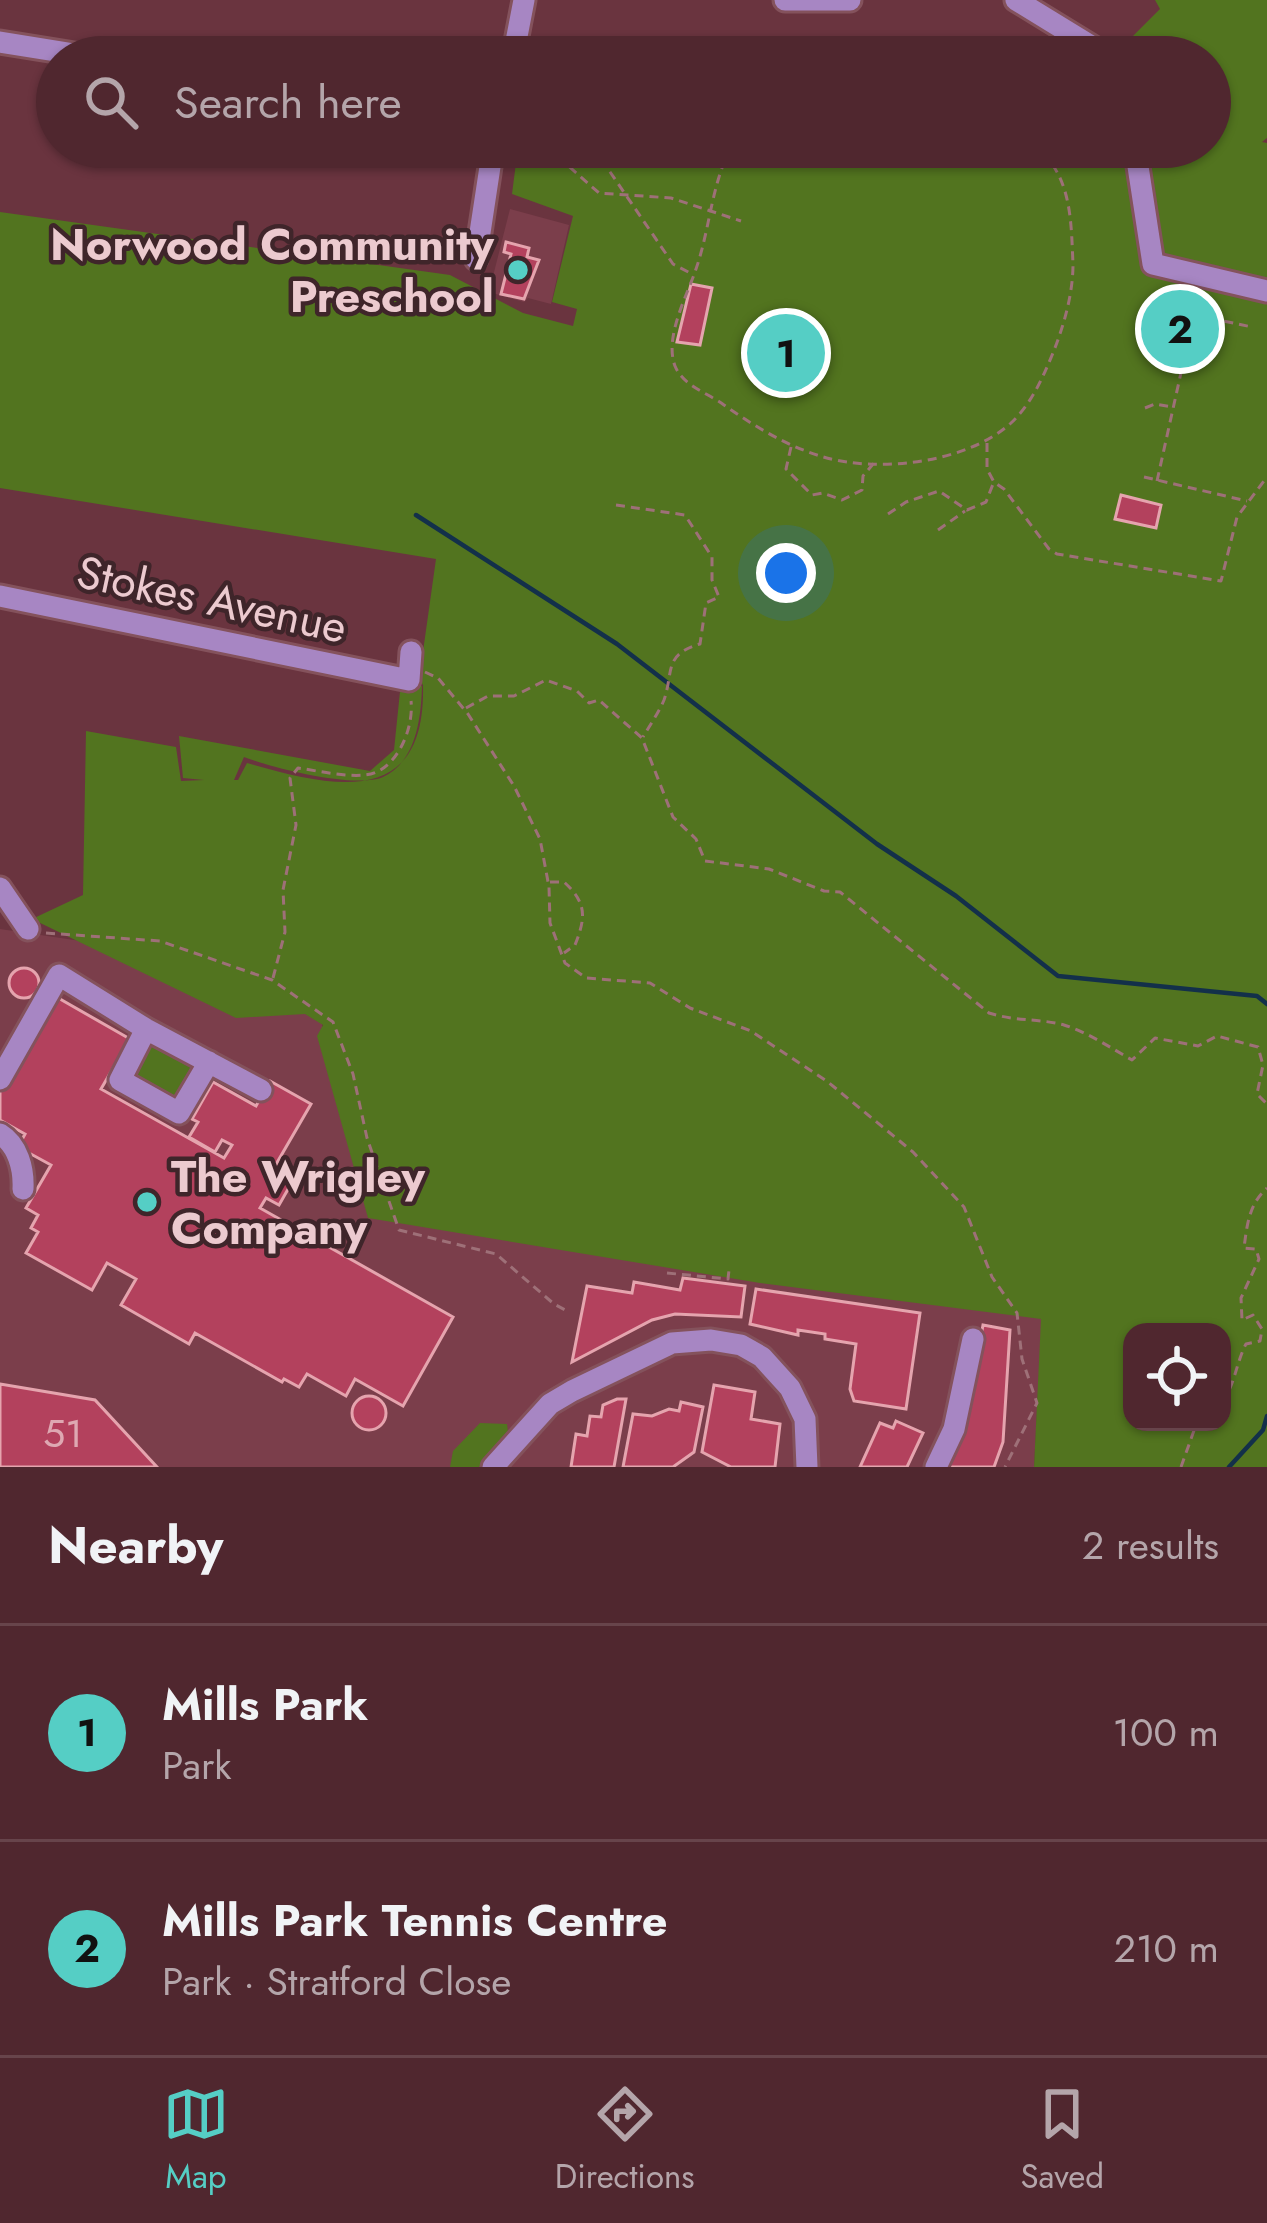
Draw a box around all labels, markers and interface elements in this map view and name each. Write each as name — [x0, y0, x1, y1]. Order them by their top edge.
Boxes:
search box — [36, 36, 1231, 168]
icon: search — [78, 69, 144, 135]
text: Search here — [174, 70, 402, 135]
place label: Norwood Community Preschool — [50, 212, 495, 329]
marker: Norwood Community Preschool — [505, 257, 531, 283]
pin: 2 — [1141, 284, 1219, 374]
pin: 1 — [747, 308, 825, 398]
street label: Stokes Avenue — [71, 539, 353, 660]
your location — [756, 543, 816, 603]
place label: The Wrigley Company — [171, 1144, 426, 1261]
marker: The Wrigley Company — [134, 1189, 160, 1215]
map controls — [1123, 1323, 1231, 1431]
button: locate — [1123, 1323, 1231, 1431]
house number: 51 — [43, 1405, 83, 1462]
text: Nearby — [48, 1508, 223, 1582]
text: 2 results — [1082, 1517, 1219, 1574]
text: Mills Park — [162, 1672, 368, 1737]
text: 1 — [77, 1704, 97, 1761]
text: 100 m — [1113, 1704, 1219, 1761]
text: Park — [162, 1737, 232, 1794]
text: Mills Park Tennis Centre — [162, 1888, 668, 1953]
text: 2 — [74, 1920, 100, 1977]
text: 210 m — [1114, 1920, 1219, 1977]
text: Park · Stratford Close — [162, 1953, 511, 2010]
tab: Map — [163, 2081, 229, 2200]
tab: Directions — [555, 2081, 695, 2200]
tab: Saved — [1020, 2081, 1104, 2200]

